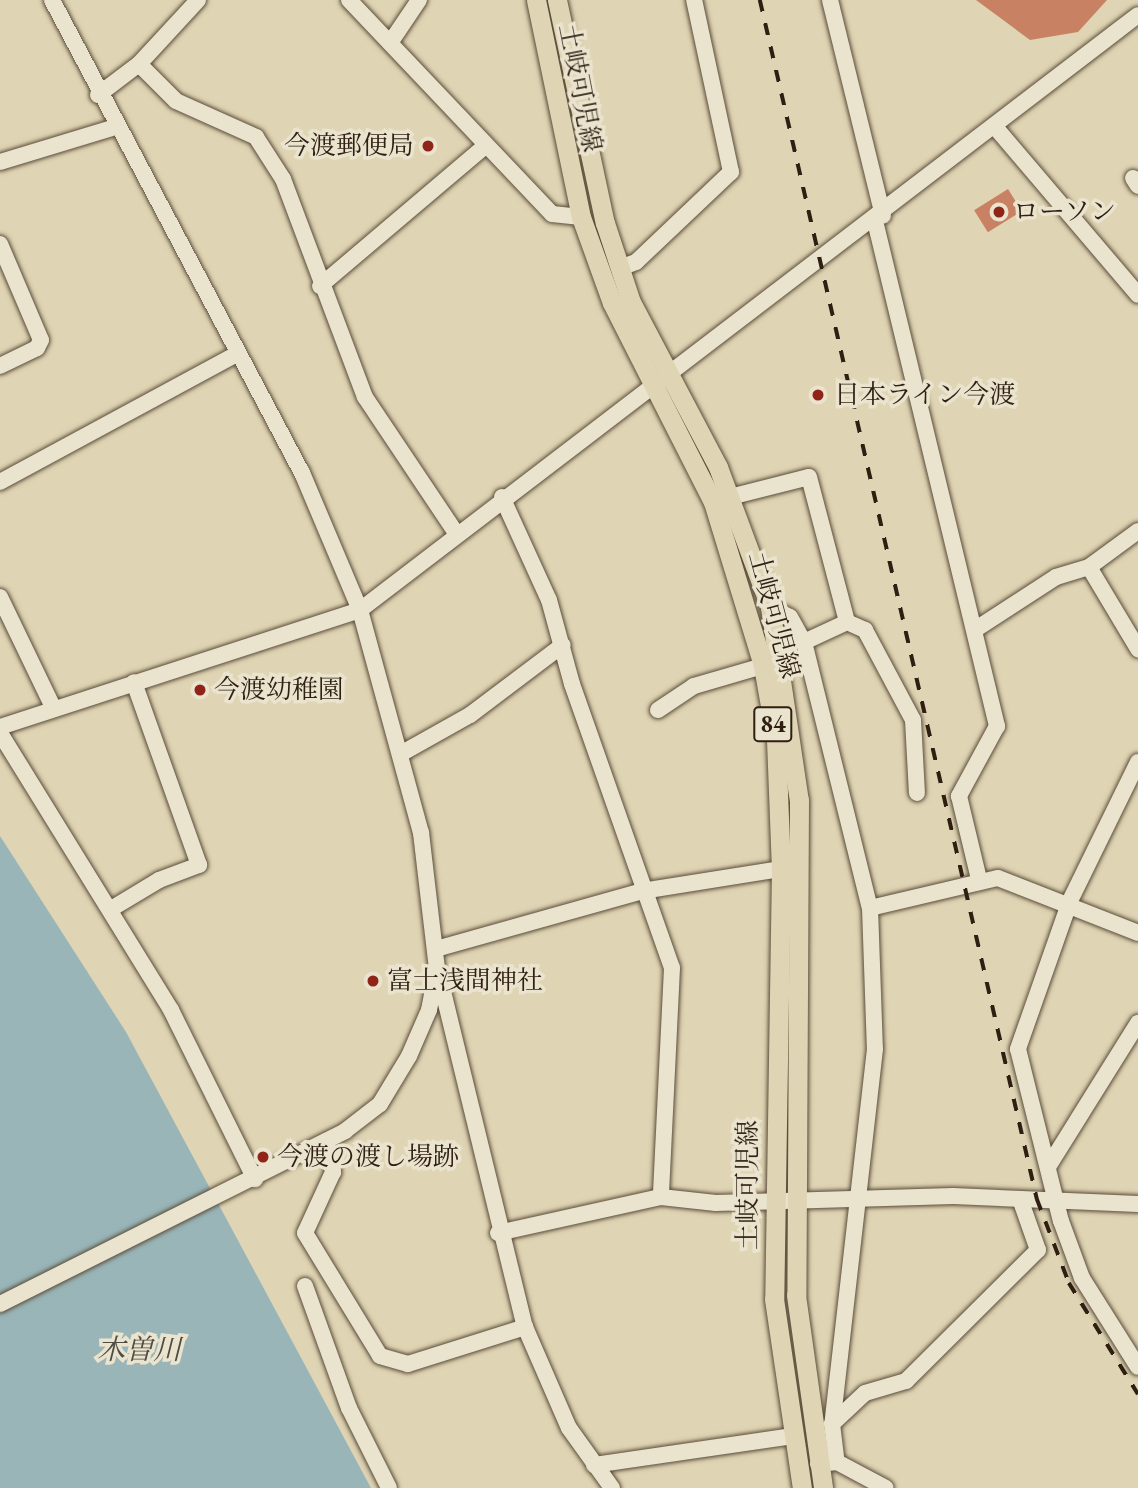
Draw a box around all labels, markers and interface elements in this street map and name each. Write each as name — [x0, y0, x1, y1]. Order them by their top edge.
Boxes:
street label: 土岐可児線 — [552, 21, 608, 155]
place label: 今渡郵便局 — [284, 130, 414, 162]
marker: 今渡郵便局 — [420, 138, 436, 154]
place label: ローソン — [1013, 196, 1117, 228]
marker: ローソン — [991, 204, 1007, 220]
place label: 日本ライン今渡 — [834, 379, 1016, 411]
marker: 日本ライン今渡 — [808, 385, 828, 405]
street label: 土岐可児線 — [742, 548, 806, 682]
place label: 今渡幼稚園 — [214, 674, 344, 706]
marker: 今渡幼稚園 — [192, 682, 208, 698]
road number: 84 — [752, 704, 794, 744]
place label: 富士浅間神社 — [387, 965, 543, 997]
marker: 富士浅間神社 — [365, 973, 381, 989]
street label: 土岐可児線 — [732, 1120, 764, 1250]
place label: 今渡の渡し場跡 — [277, 1141, 459, 1173]
marker: 今渡の渡し場跡 — [255, 1149, 271, 1165]
water label: 木曽川 — [97, 1332, 181, 1366]

